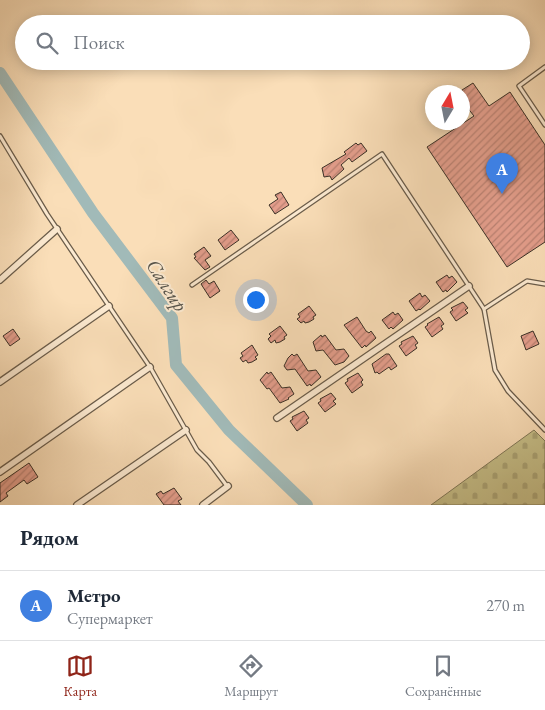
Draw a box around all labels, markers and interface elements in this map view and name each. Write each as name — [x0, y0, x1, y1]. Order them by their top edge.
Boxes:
search box — [15, 15, 530, 70]
icon: search — [33, 29, 61, 57]
text: Поиск — [73, 30, 125, 55]
north arrow — [425, 85, 470, 130]
pin: A — [486, 153, 518, 194]
water label: Салгир — [140, 254, 194, 316]
your location — [243, 287, 269, 313]
text: Рядом — [20, 524, 79, 551]
text: Метро — [67, 583, 121, 608]
text: A — [30, 595, 42, 616]
text: 270 m — [486, 595, 525, 616]
text: Супермаркет — [67, 608, 153, 629]
tab: Карта — [64, 652, 97, 700]
tab: Маршрут — [224, 652, 278, 700]
tab: Сохранённые — [405, 652, 481, 700]

